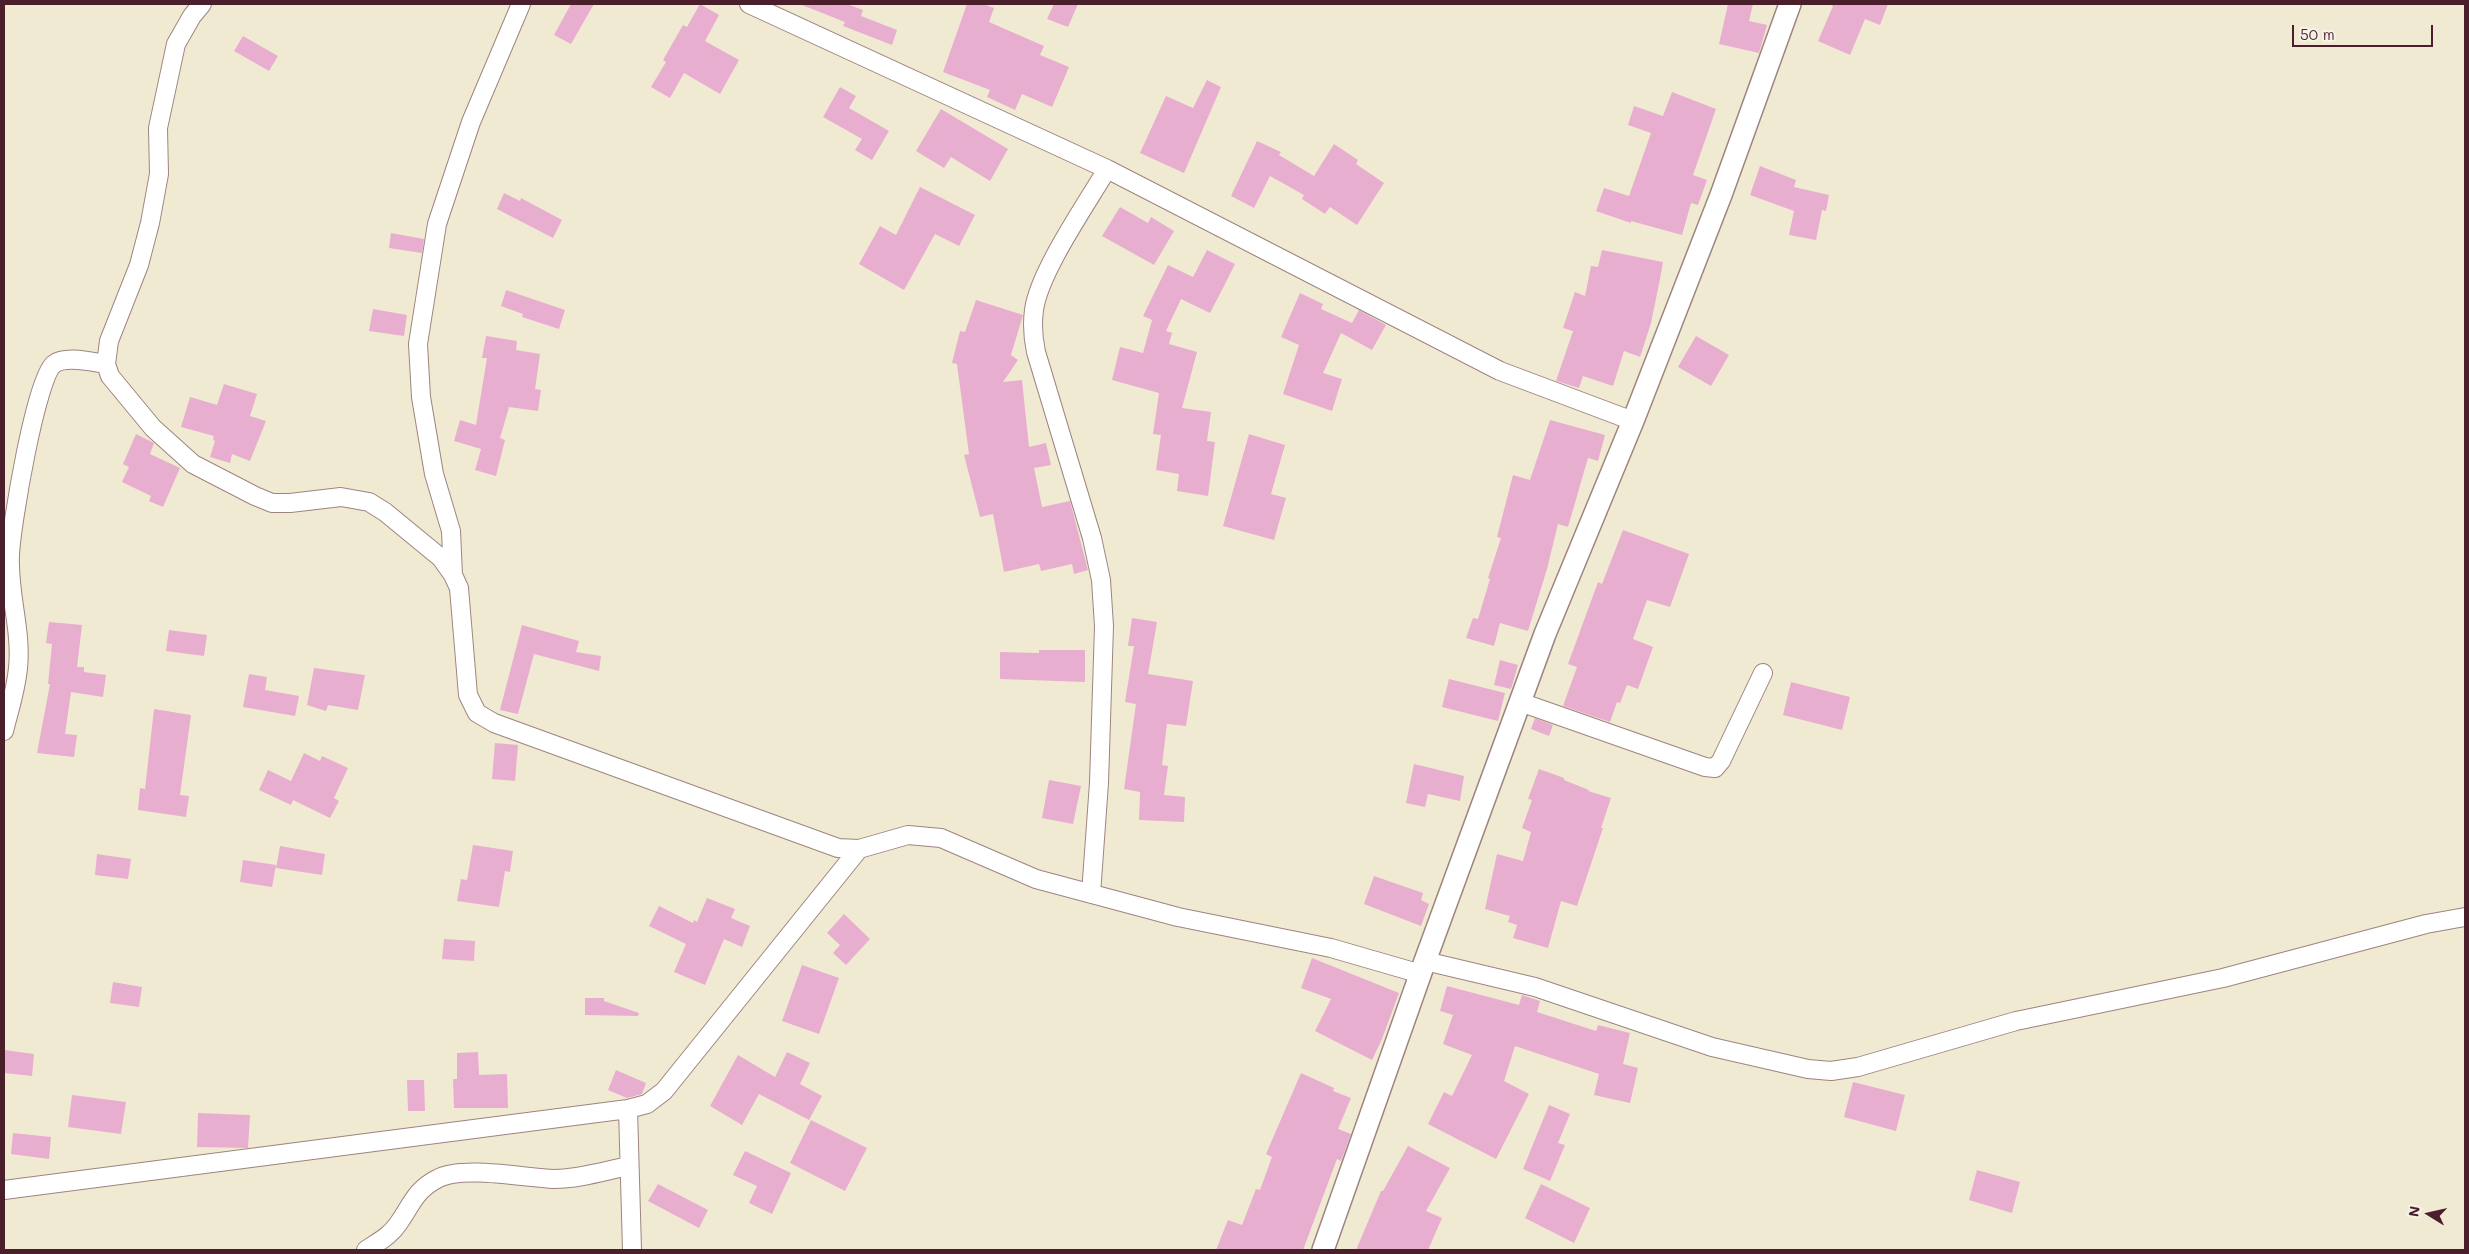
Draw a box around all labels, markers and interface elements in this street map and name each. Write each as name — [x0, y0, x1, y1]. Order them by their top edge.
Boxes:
scale bar — [2294, 15, 2435, 47]
text: 50 m — [2300, 24, 2335, 44]
north arrow — [2404, 1189, 2454, 1239]
text: N — [2403, 1204, 2424, 1218]

